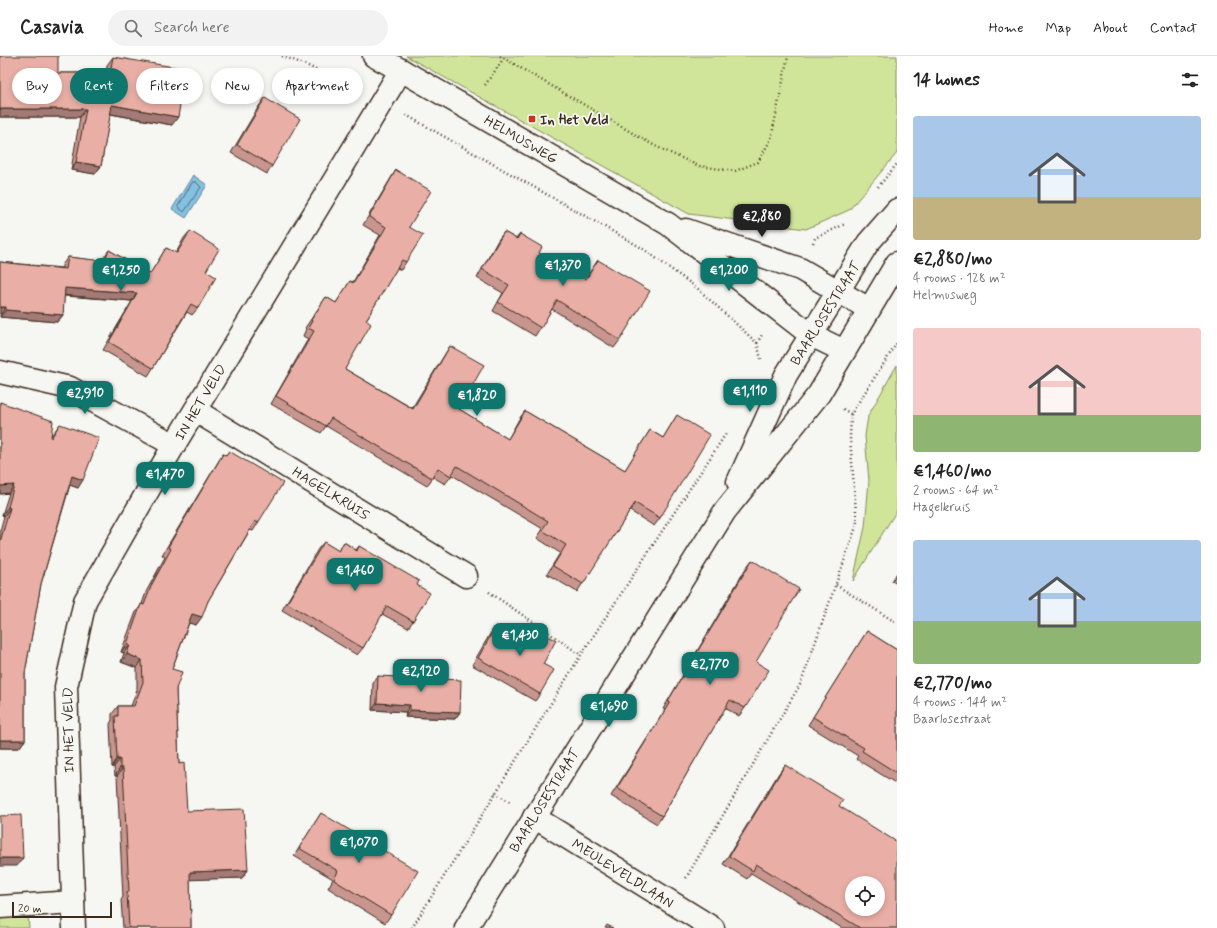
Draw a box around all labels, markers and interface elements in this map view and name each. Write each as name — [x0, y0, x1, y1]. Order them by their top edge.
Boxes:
search box — [108, 10, 388, 46]
text: Casavia — [20, 15, 84, 40]
icon: search — [122, 17, 144, 39]
text: Search here — [154, 18, 229, 38]
text: Home — [989, 19, 1023, 37]
text: Map — [1045, 19, 1071, 37]
text: About — [1093, 19, 1128, 37]
text: Contact — [1150, 19, 1197, 37]
chip: Buy — [12, 68, 62, 104]
chip: Rent — [70, 68, 128, 104]
chip: Filters — [136, 68, 203, 104]
chip: New — [211, 68, 264, 104]
chip: Apartment — [272, 68, 363, 104]
text: 14 homes — [913, 69, 980, 91]
icon: filters — [1179, 69, 1201, 91]
place label: In Het Veld — [540, 111, 608, 129]
street label: HELMUSWEG — [480, 112, 561, 168]
marker: In Het Veld — [527, 114, 537, 124]
icon: home — [1021, 142, 1093, 214]
pin: €2,880 — [729, 204, 795, 238]
text: €2,880 — [742, 208, 782, 225]
text: €2,880/mo — [913, 248, 992, 270]
pin: €1,370 — [530, 253, 596, 287]
text: €1,370 — [544, 257, 582, 274]
pin: €1,250 — [88, 258, 154, 292]
pin: €1,200 — [696, 258, 762, 292]
street label: BAARLOSESTRAAT — [787, 258, 865, 369]
text: €1,250 — [102, 262, 140, 279]
text: €1,200 — [709, 262, 749, 279]
text: 4 rooms · 128 m² — [913, 270, 1005, 287]
text: Helmusweg — [913, 287, 977, 304]
icon: home — [1021, 354, 1093, 426]
street label: IN HET VELD — [171, 361, 231, 444]
pin: €1,110 — [717, 379, 783, 413]
pin: €2,910 — [52, 381, 118, 415]
pin: €1,820 — [444, 383, 510, 417]
text: €1,110 — [732, 383, 768, 400]
text: €2,910 — [66, 385, 104, 402]
text: €1,820 — [457, 387, 497, 404]
text: €1,460/mo — [913, 460, 991, 482]
pin: €1,470 — [132, 462, 198, 496]
street label: HAGELKRUIS — [289, 463, 372, 525]
text: €1,470 — [145, 466, 185, 483]
text: 2 rooms · 64 m² — [913, 482, 999, 499]
text: Hagelkruis — [913, 499, 970, 516]
pin: €1,460 — [322, 558, 388, 592]
text: €1,460 — [336, 562, 374, 579]
icon: home — [1021, 566, 1093, 638]
pin: €1,430 — [487, 623, 553, 657]
text: €1,430 — [501, 627, 539, 644]
pin: €2,770 — [677, 652, 743, 686]
text: €2,770 — [691, 656, 729, 673]
pin: €2,120 — [388, 659, 454, 693]
text: €2,120 — [402, 663, 440, 680]
text: €2,770/mo — [913, 672, 992, 694]
street label: IN HET VELD — [59, 687, 79, 773]
pin: €1,690 — [576, 694, 642, 728]
text: 4 rooms · 144 m² — [913, 694, 1007, 711]
text: €1,690 — [590, 698, 628, 715]
text: Baarlosestraat — [913, 711, 991, 728]
street label: BAARLOSESTRAAT — [506, 745, 584, 856]
pin: €1,070 — [326, 830, 392, 864]
text: €1,070 — [339, 834, 379, 851]
street label: MEULEVELDLAAN — [568, 835, 677, 912]
map controls — [845, 876, 885, 916]
button: locate — [845, 876, 885, 916]
scale bar — [12, 900, 112, 919]
text: 20 m — [18, 902, 41, 916]

